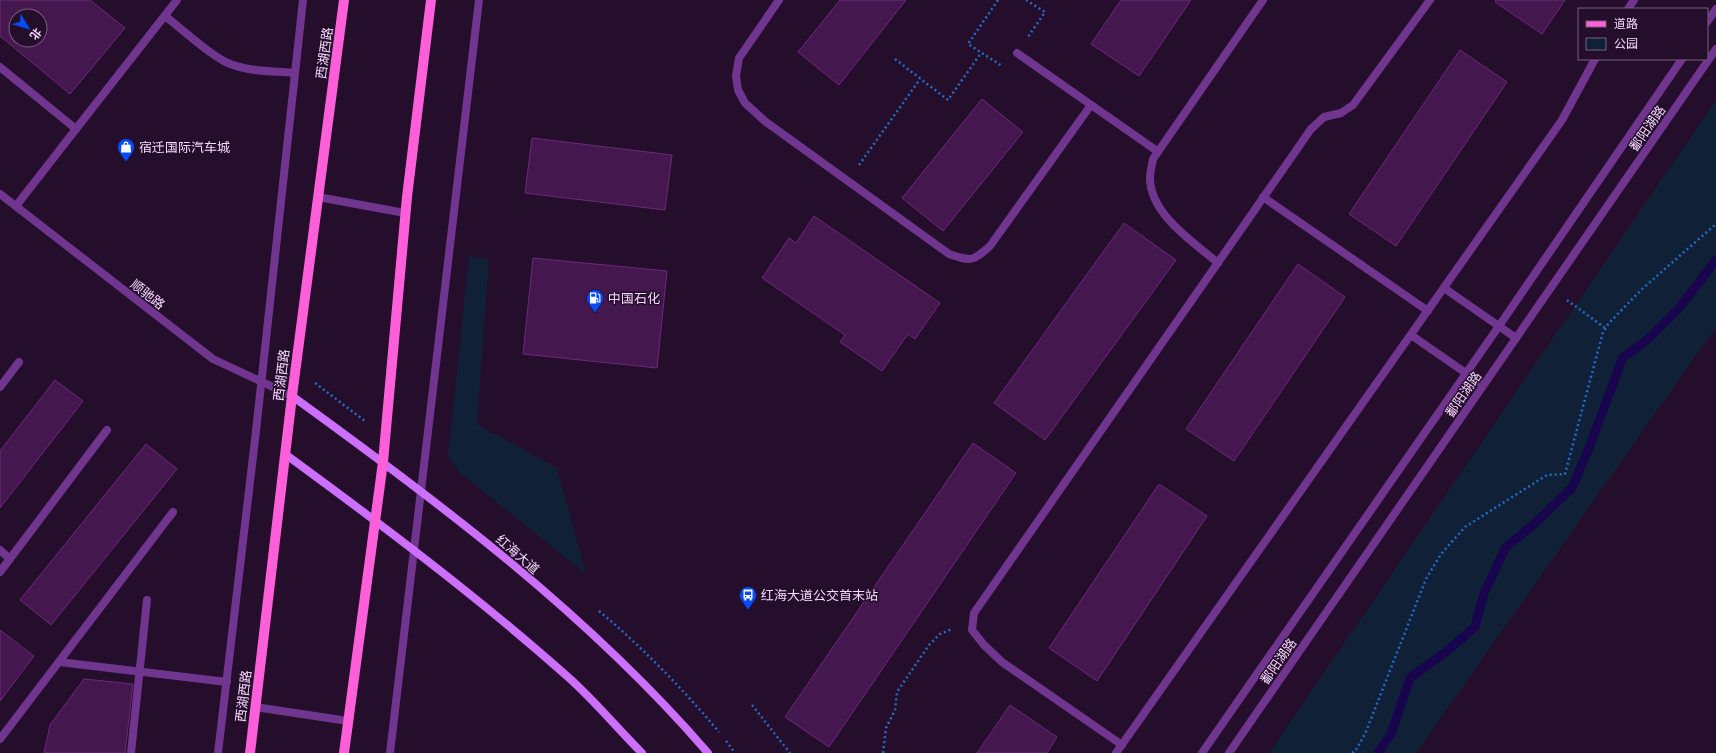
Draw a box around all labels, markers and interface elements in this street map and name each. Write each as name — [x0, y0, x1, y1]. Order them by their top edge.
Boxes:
north arrow — [8, 8, 48, 48]
legend — [1578, 8, 1708, 60]
text: 道路 — [1614, 17, 1638, 31]
text: 北 — [27, 26, 44, 42]
street label: 西湖西路 — [313, 26, 336, 80]
text: 公园 — [1614, 37, 1638, 51]
street label: 鄱阳湖路 — [1626, 103, 1668, 154]
shop icon: 宿迁国际汽车城 — [116, 137, 136, 162]
place label: 宿迁国际汽车城 — [139, 140, 230, 155]
street label: 顺驰路 — [128, 276, 168, 312]
fuel station icon: 中国石化 — [585, 288, 605, 313]
place label: 中国石化 — [608, 291, 660, 306]
street label: 西湖西路 — [271, 348, 292, 402]
street label: 鄱阳湖路 — [1442, 369, 1484, 420]
street label: 红海大道 — [493, 532, 542, 577]
bus stop icon: 红海大道公交首末站 — [738, 585, 758, 610]
place label: 红海大道公交首末站 — [761, 588, 878, 603]
street label: 鄱阳湖路 — [1257, 636, 1299, 687]
street label: 西湖西路 — [233, 669, 254, 723]

